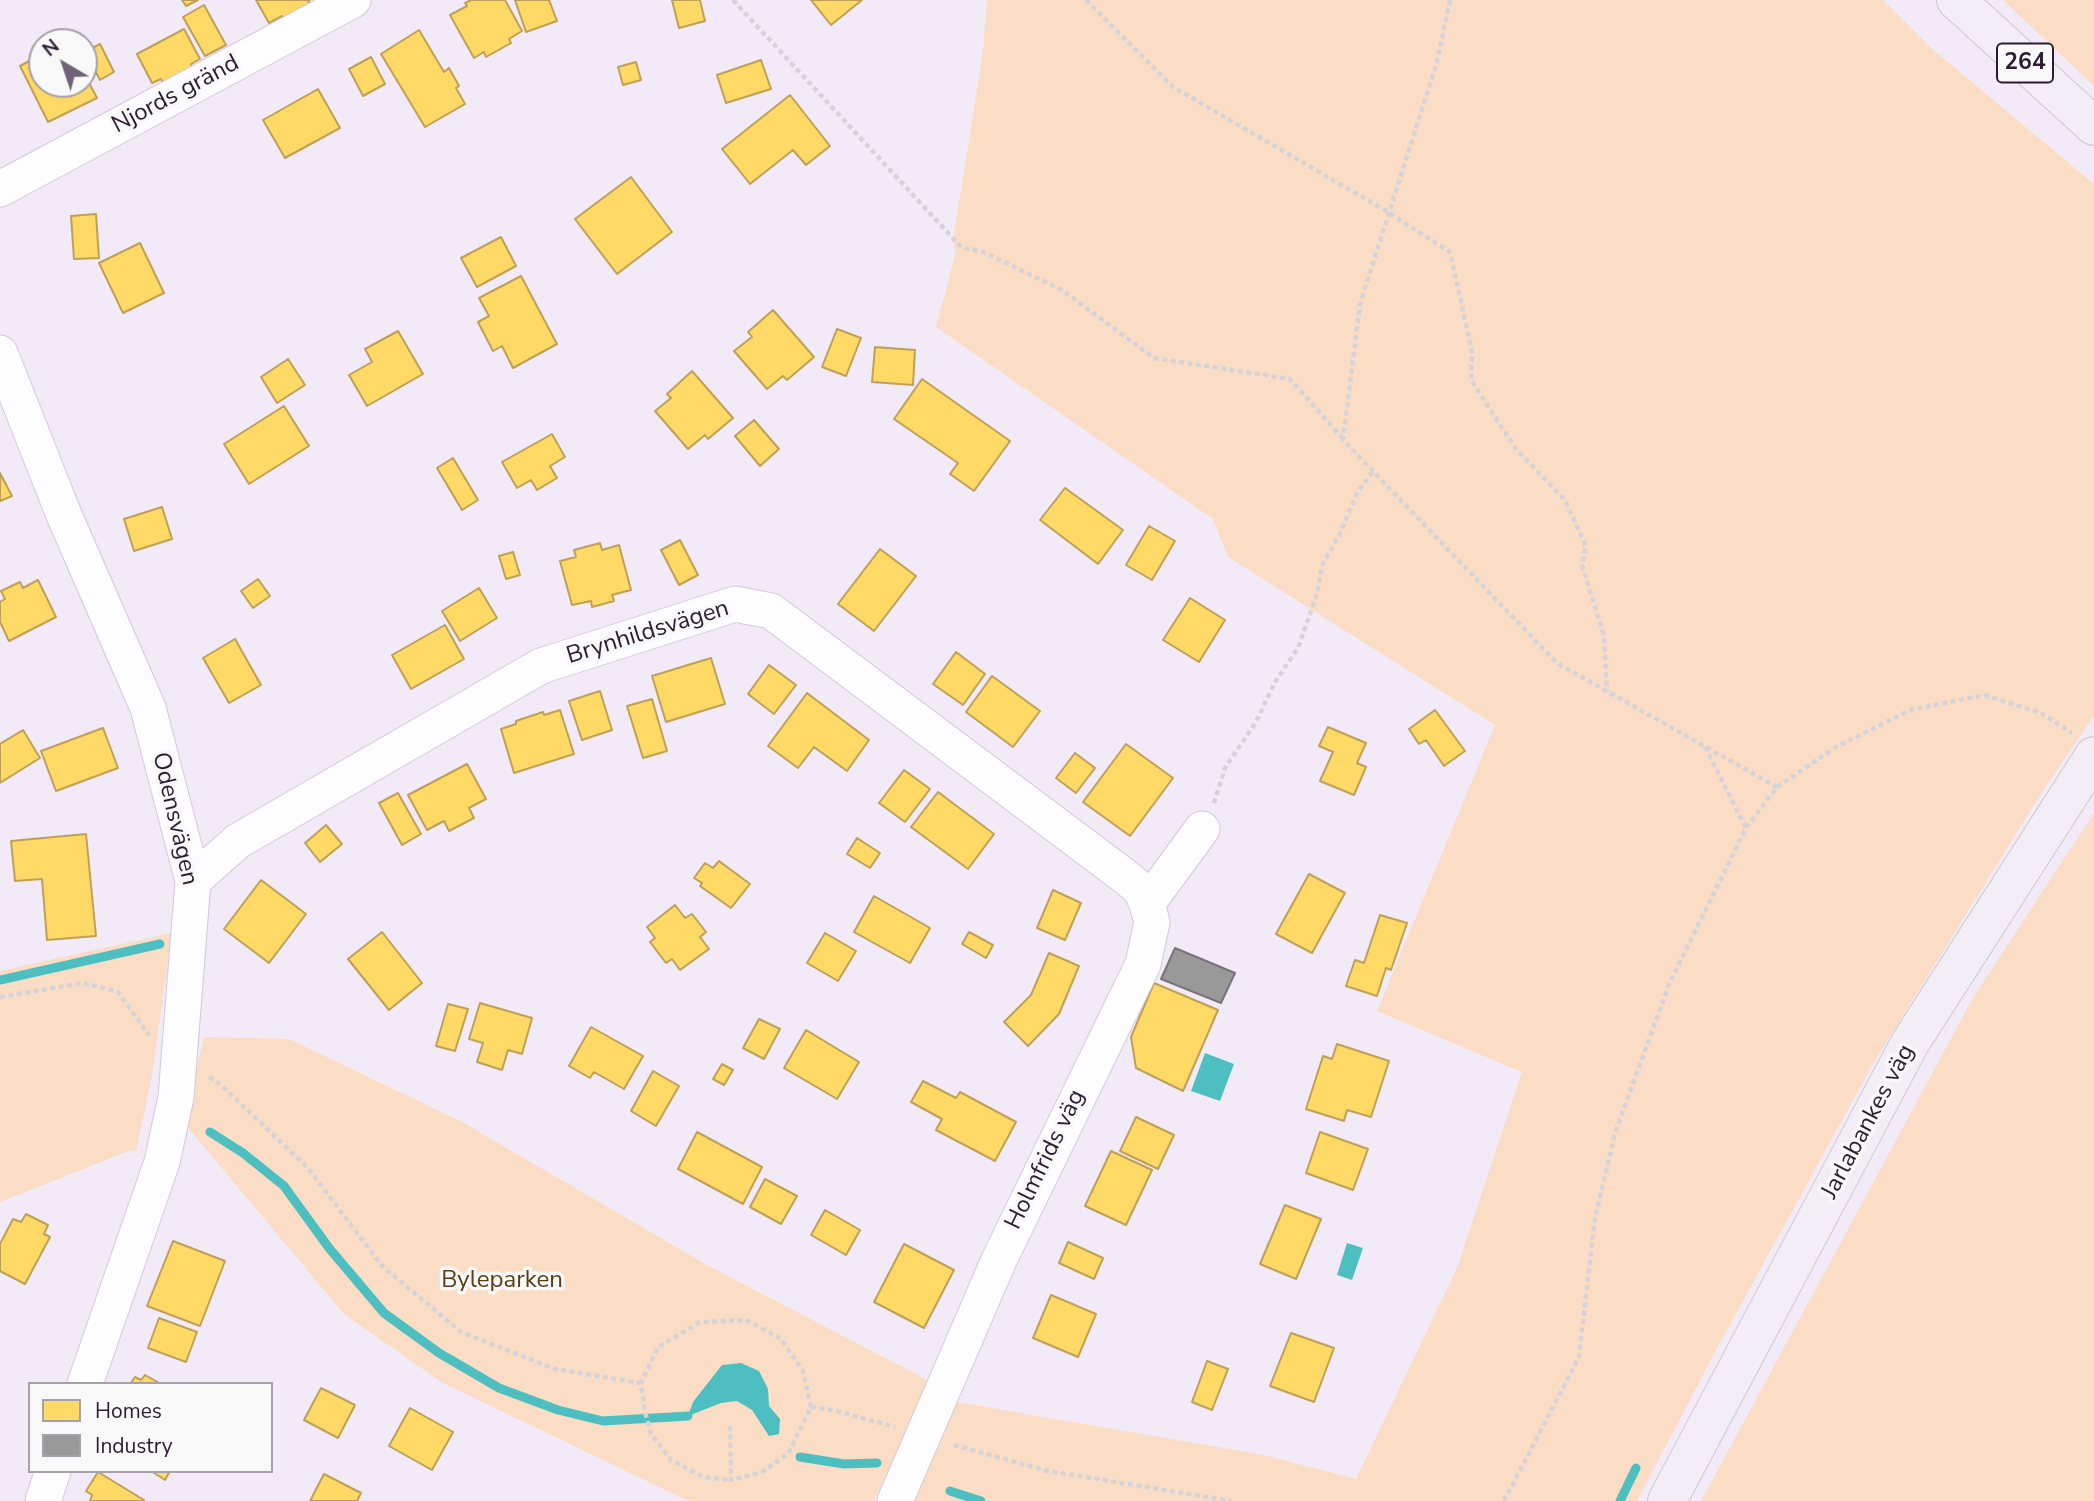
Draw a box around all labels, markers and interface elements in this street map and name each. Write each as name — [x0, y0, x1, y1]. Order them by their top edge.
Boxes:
north arrow — [28, 28, 98, 98]
text: N — [37, 34, 65, 63]
road number: 264 — [1997, 44, 2053, 82]
street label: Njords gränd — [108, 49, 244, 141]
street label: Brynhildsvägen — [563, 595, 733, 671]
street label: Odensvägen — [145, 750, 203, 888]
street label: Jarlabankes väg — [1816, 1040, 1922, 1204]
street label: Holmfrids väg — [1000, 1085, 1092, 1235]
park label: Byleparken — [441, 1267, 563, 1295]
legend — [28, 1382, 273, 1473]
text: Homes — [95, 1397, 162, 1425]
text: Industry — [95, 1432, 173, 1460]

